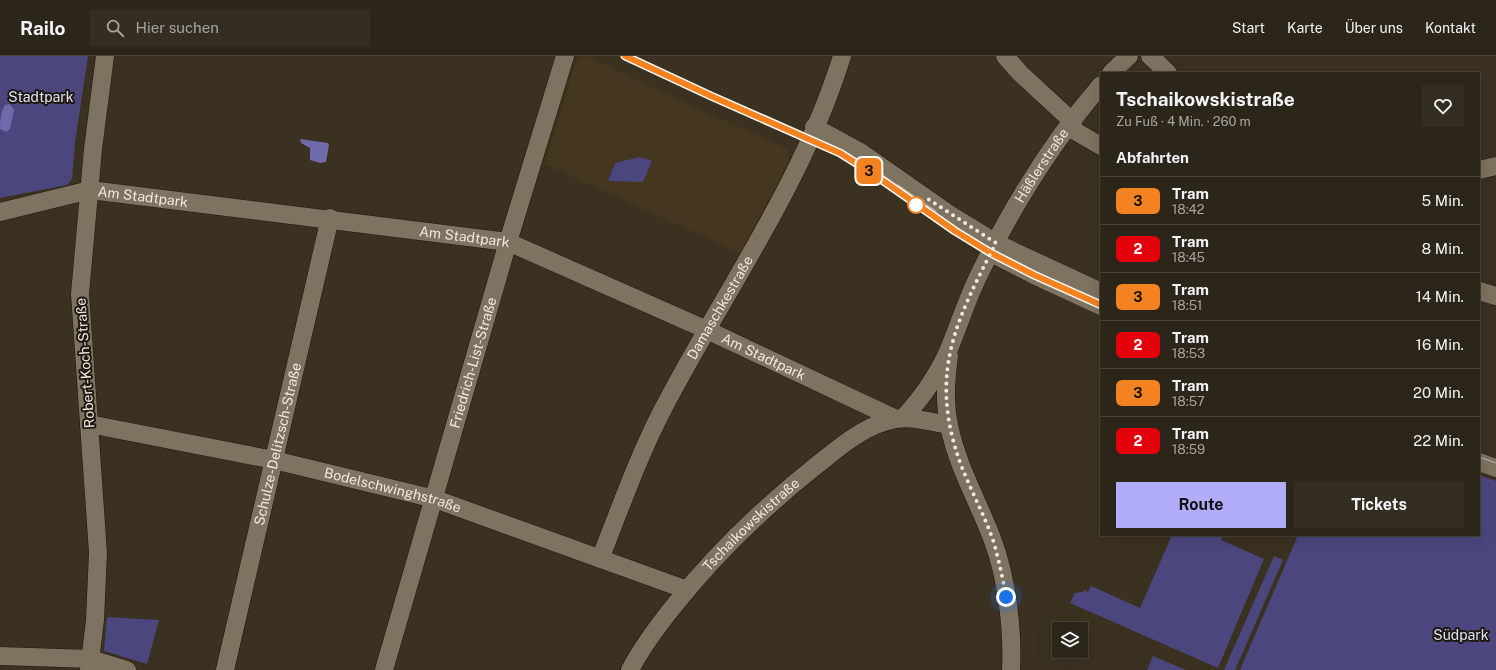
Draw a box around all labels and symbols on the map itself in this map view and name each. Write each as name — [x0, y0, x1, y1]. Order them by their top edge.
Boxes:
park label: Stadtpark — [8, 89, 74, 105]
street label: Häßlerstraße — [1011, 125, 1072, 206]
line badge: 3 — [856, 158, 882, 184]
street label: Am Stadtpark — [97, 183, 189, 210]
unlabelled marker — [907, 196, 925, 214]
street label: Am Stadtpark — [418, 223, 511, 250]
street label: Damaschkestraße — [684, 253, 756, 362]
street label: Friedrich-List-Straße — [446, 295, 500, 430]
street label: Robert-Koch-Straße — [72, 297, 98, 429]
street label: Am Stadtpark — [719, 330, 808, 383]
street label: Schulze-Delitzsch-Straße — [251, 361, 304, 527]
street label: Bodelschwinghstraße — [323, 464, 464, 516]
street label: Tschaikowskistraße — [699, 475, 803, 574]
your location — [996, 587, 1016, 607]
park label: Südpark — [1433, 627, 1489, 643]

